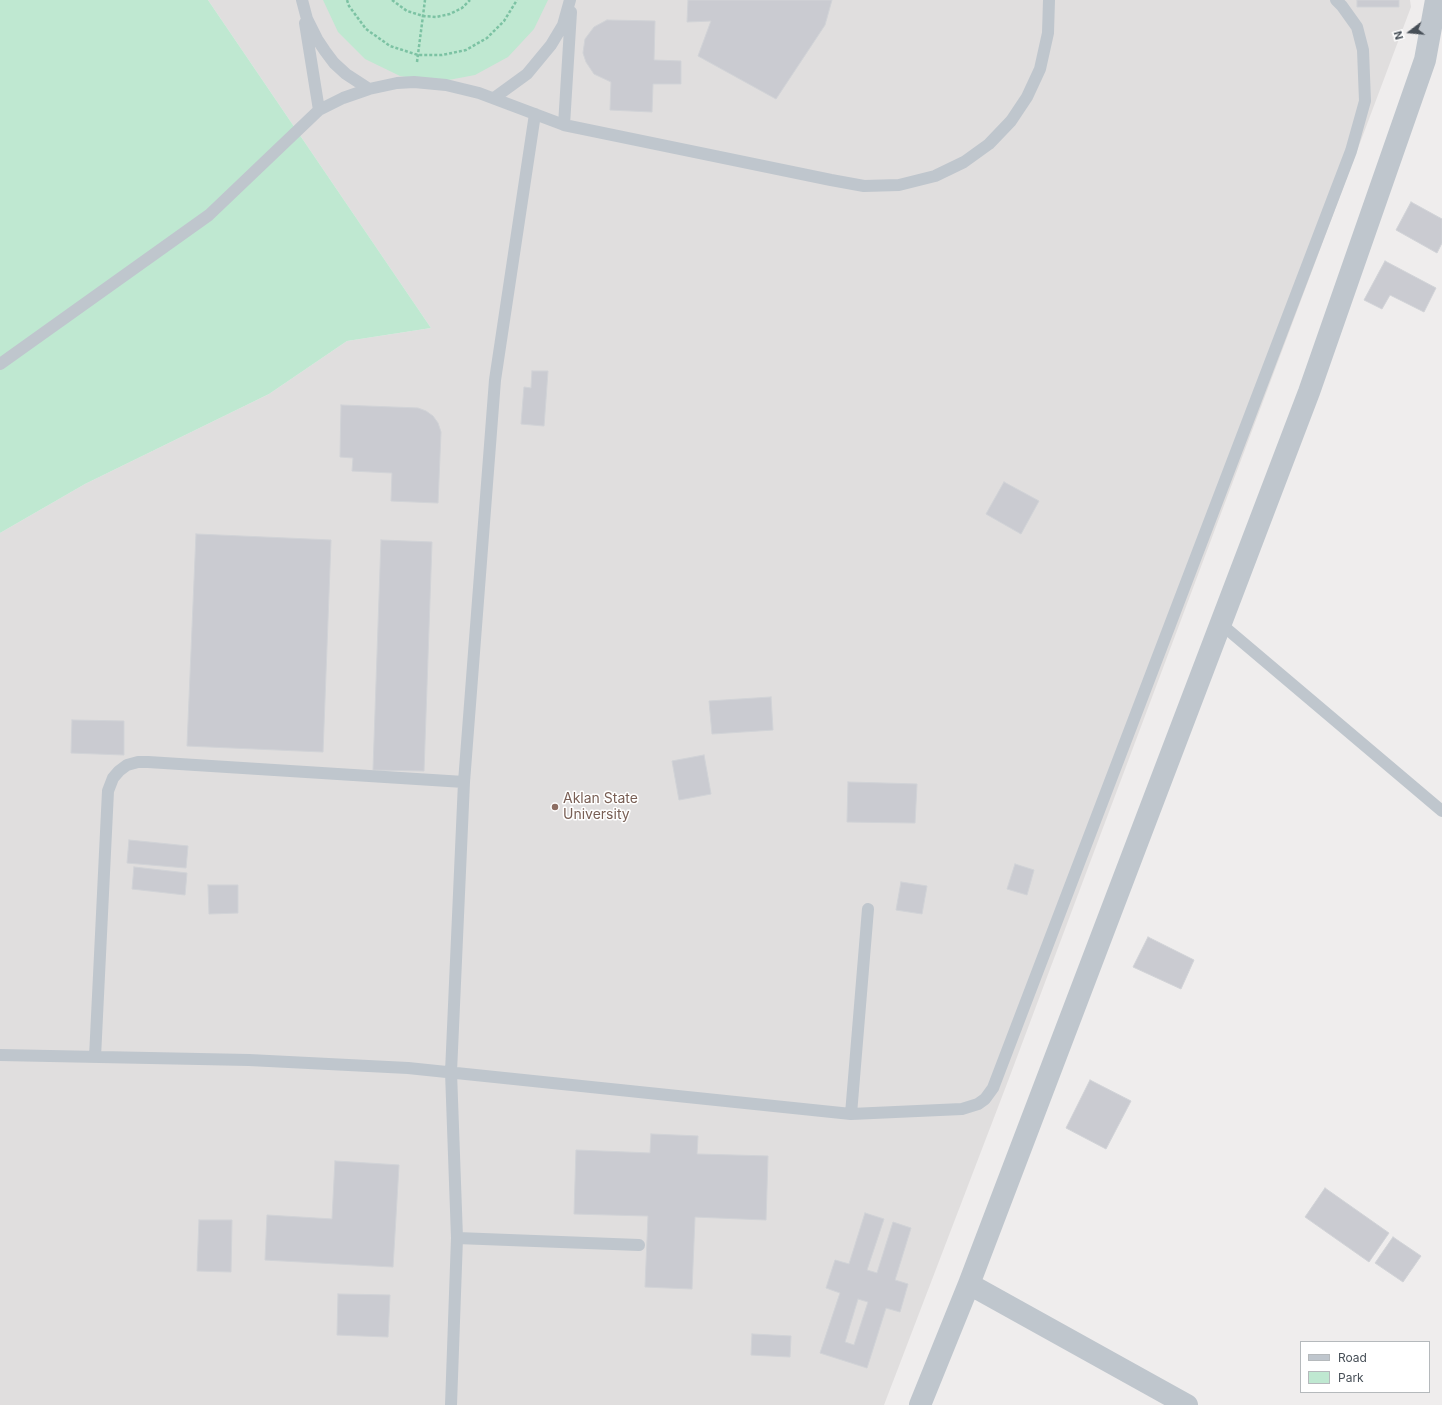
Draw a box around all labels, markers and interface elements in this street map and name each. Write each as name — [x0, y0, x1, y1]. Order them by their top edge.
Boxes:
north arrow — [1390, 12, 1430, 52]
text: N — [1391, 29, 1406, 41]
place label: Aklan State University — [563, 791, 638, 824]
marker: Aklan State University — [550, 802, 560, 812]
legend — [1300, 1341, 1430, 1393]
text: Road — [1338, 1350, 1367, 1365]
text: Park — [1338, 1370, 1364, 1385]

